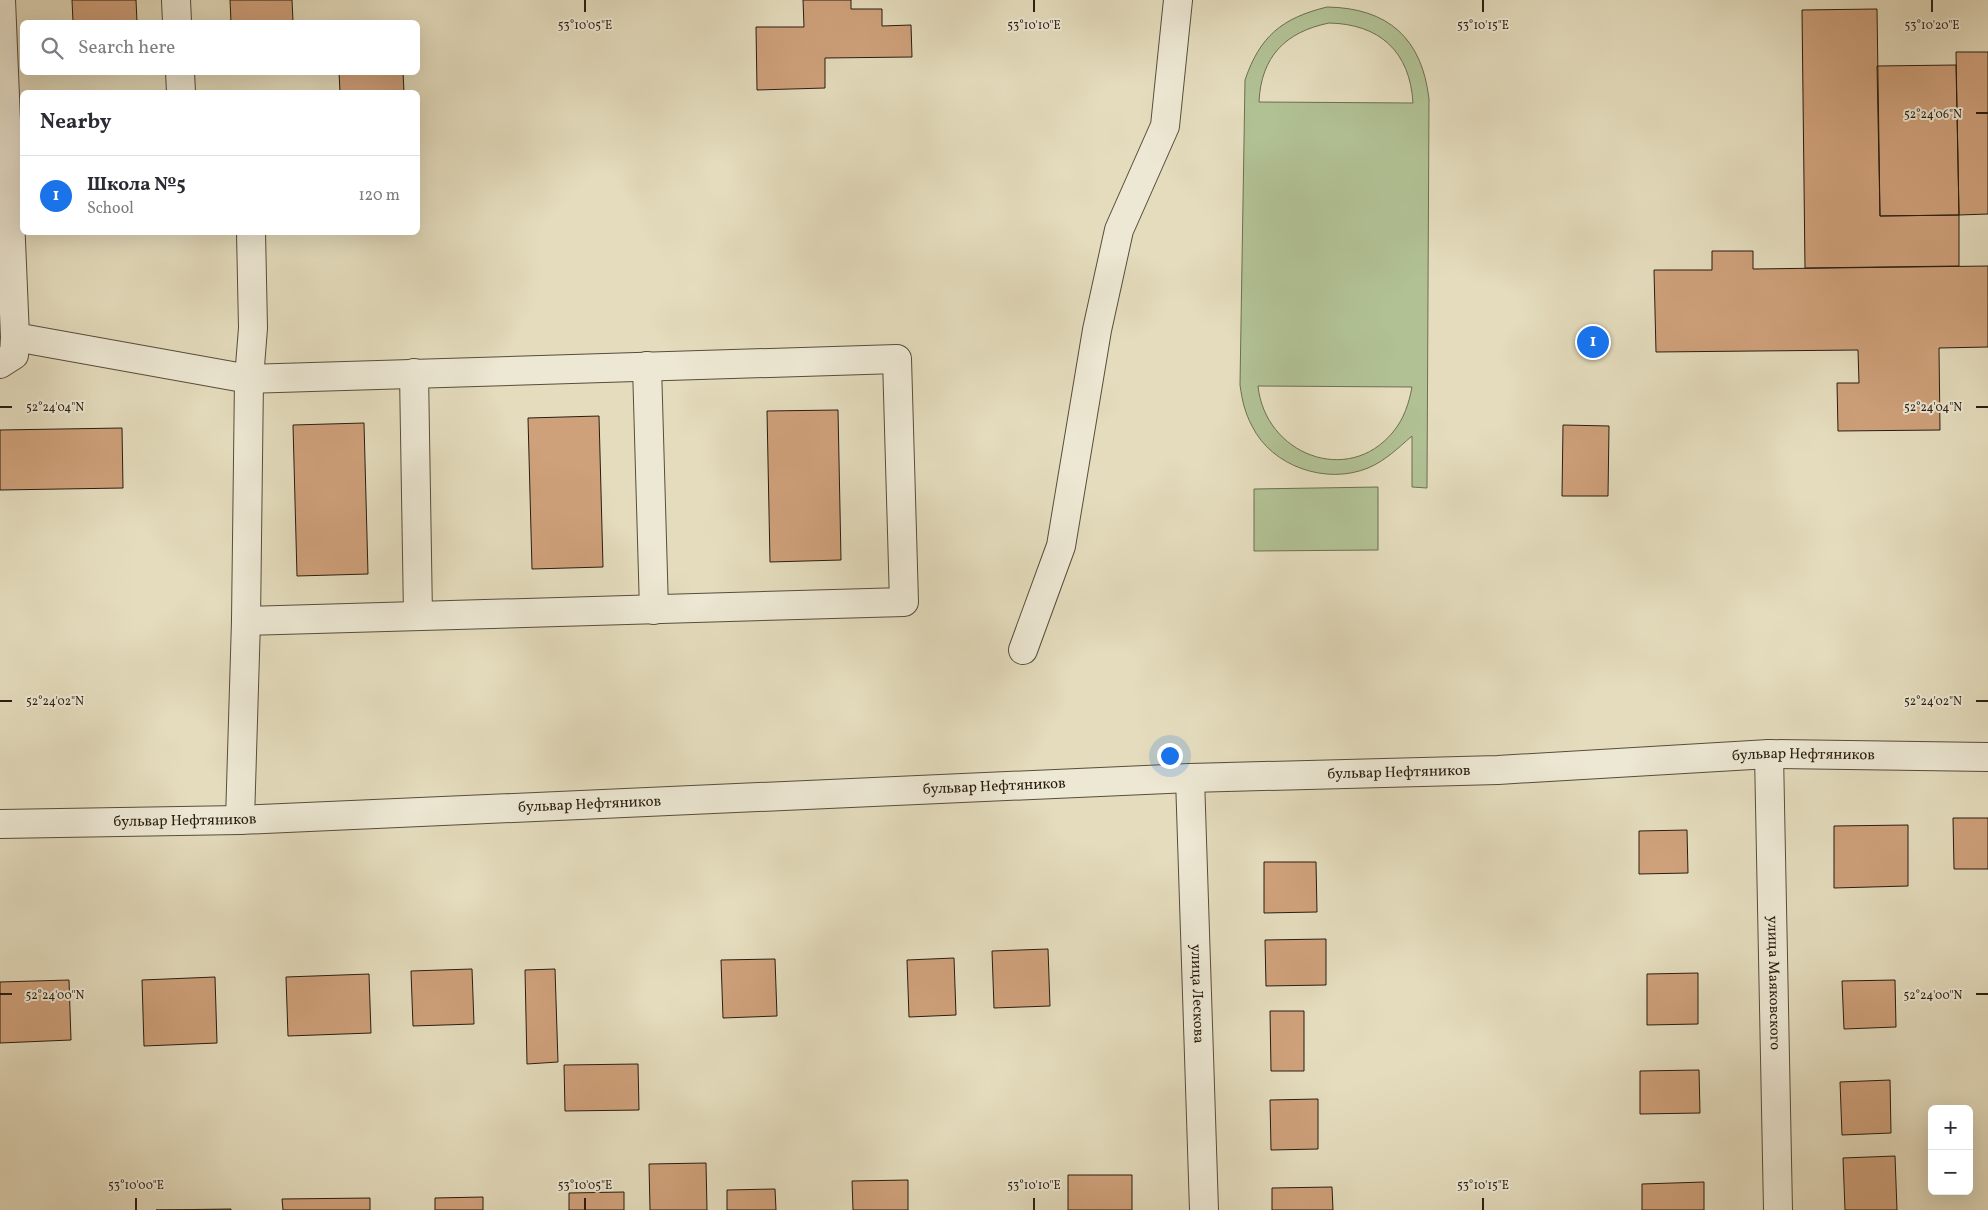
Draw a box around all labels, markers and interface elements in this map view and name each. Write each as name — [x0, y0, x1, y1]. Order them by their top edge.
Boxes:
text: 53°10'05"E — [558, 18, 612, 34]
text: 53°10'10"E — [1007, 18, 1061, 34]
text: 53°10'15"E — [1457, 18, 1509, 34]
text: 53°10'20"E — [1905, 18, 1959, 34]
search box — [20, 20, 420, 75]
icon: search — [38, 34, 66, 62]
text: Search here — [78, 35, 175, 61]
text: 52°24'06"N — [1904, 107, 1962, 123]
text: Nearby — [40, 108, 111, 137]
text: Школа №5 — [87, 172, 186, 198]
text: 1 — [53, 185, 59, 207]
text: 120 m — [358, 185, 400, 207]
text: School — [87, 198, 134, 220]
pin: 1 — [1577, 323, 1609, 361]
text: 52°24'04"N — [26, 400, 84, 416]
text: 52°24'04"N — [1904, 400, 1962, 416]
text: 52°24'02"N — [26, 694, 84, 710]
text: 52°24'02"N — [1904, 694, 1962, 710]
your location — [1157, 743, 1183, 769]
street label: бульвар Нефтяников — [1731, 743, 1875, 767]
street label: бульвар Нефтяников — [1327, 760, 1471, 785]
street label: бульвар Нефтяников — [922, 773, 1066, 800]
street label: бульвар Нефтяников — [518, 791, 662, 818]
street label: бульвар Нефтяников — [113, 809, 257, 833]
street label: улица Маяковского — [1762, 916, 1785, 1050]
street label: улица Лескова — [1185, 944, 1209, 1044]
text: 52°24'00"N — [26, 988, 85, 1004]
text: 52°24'00"N — [1904, 988, 1963, 1004]
map controls — [1928, 1105, 1973, 1195]
button: + — [1928, 1105, 1973, 1150]
button: − — [1928, 1150, 1973, 1195]
text: 53°10'00"E — [108, 1178, 164, 1194]
text: 53°10'05"E — [558, 1178, 612, 1194]
text: 53°10'10"E — [1007, 1178, 1061, 1194]
text: 53°10'15"E — [1457, 1178, 1509, 1194]

